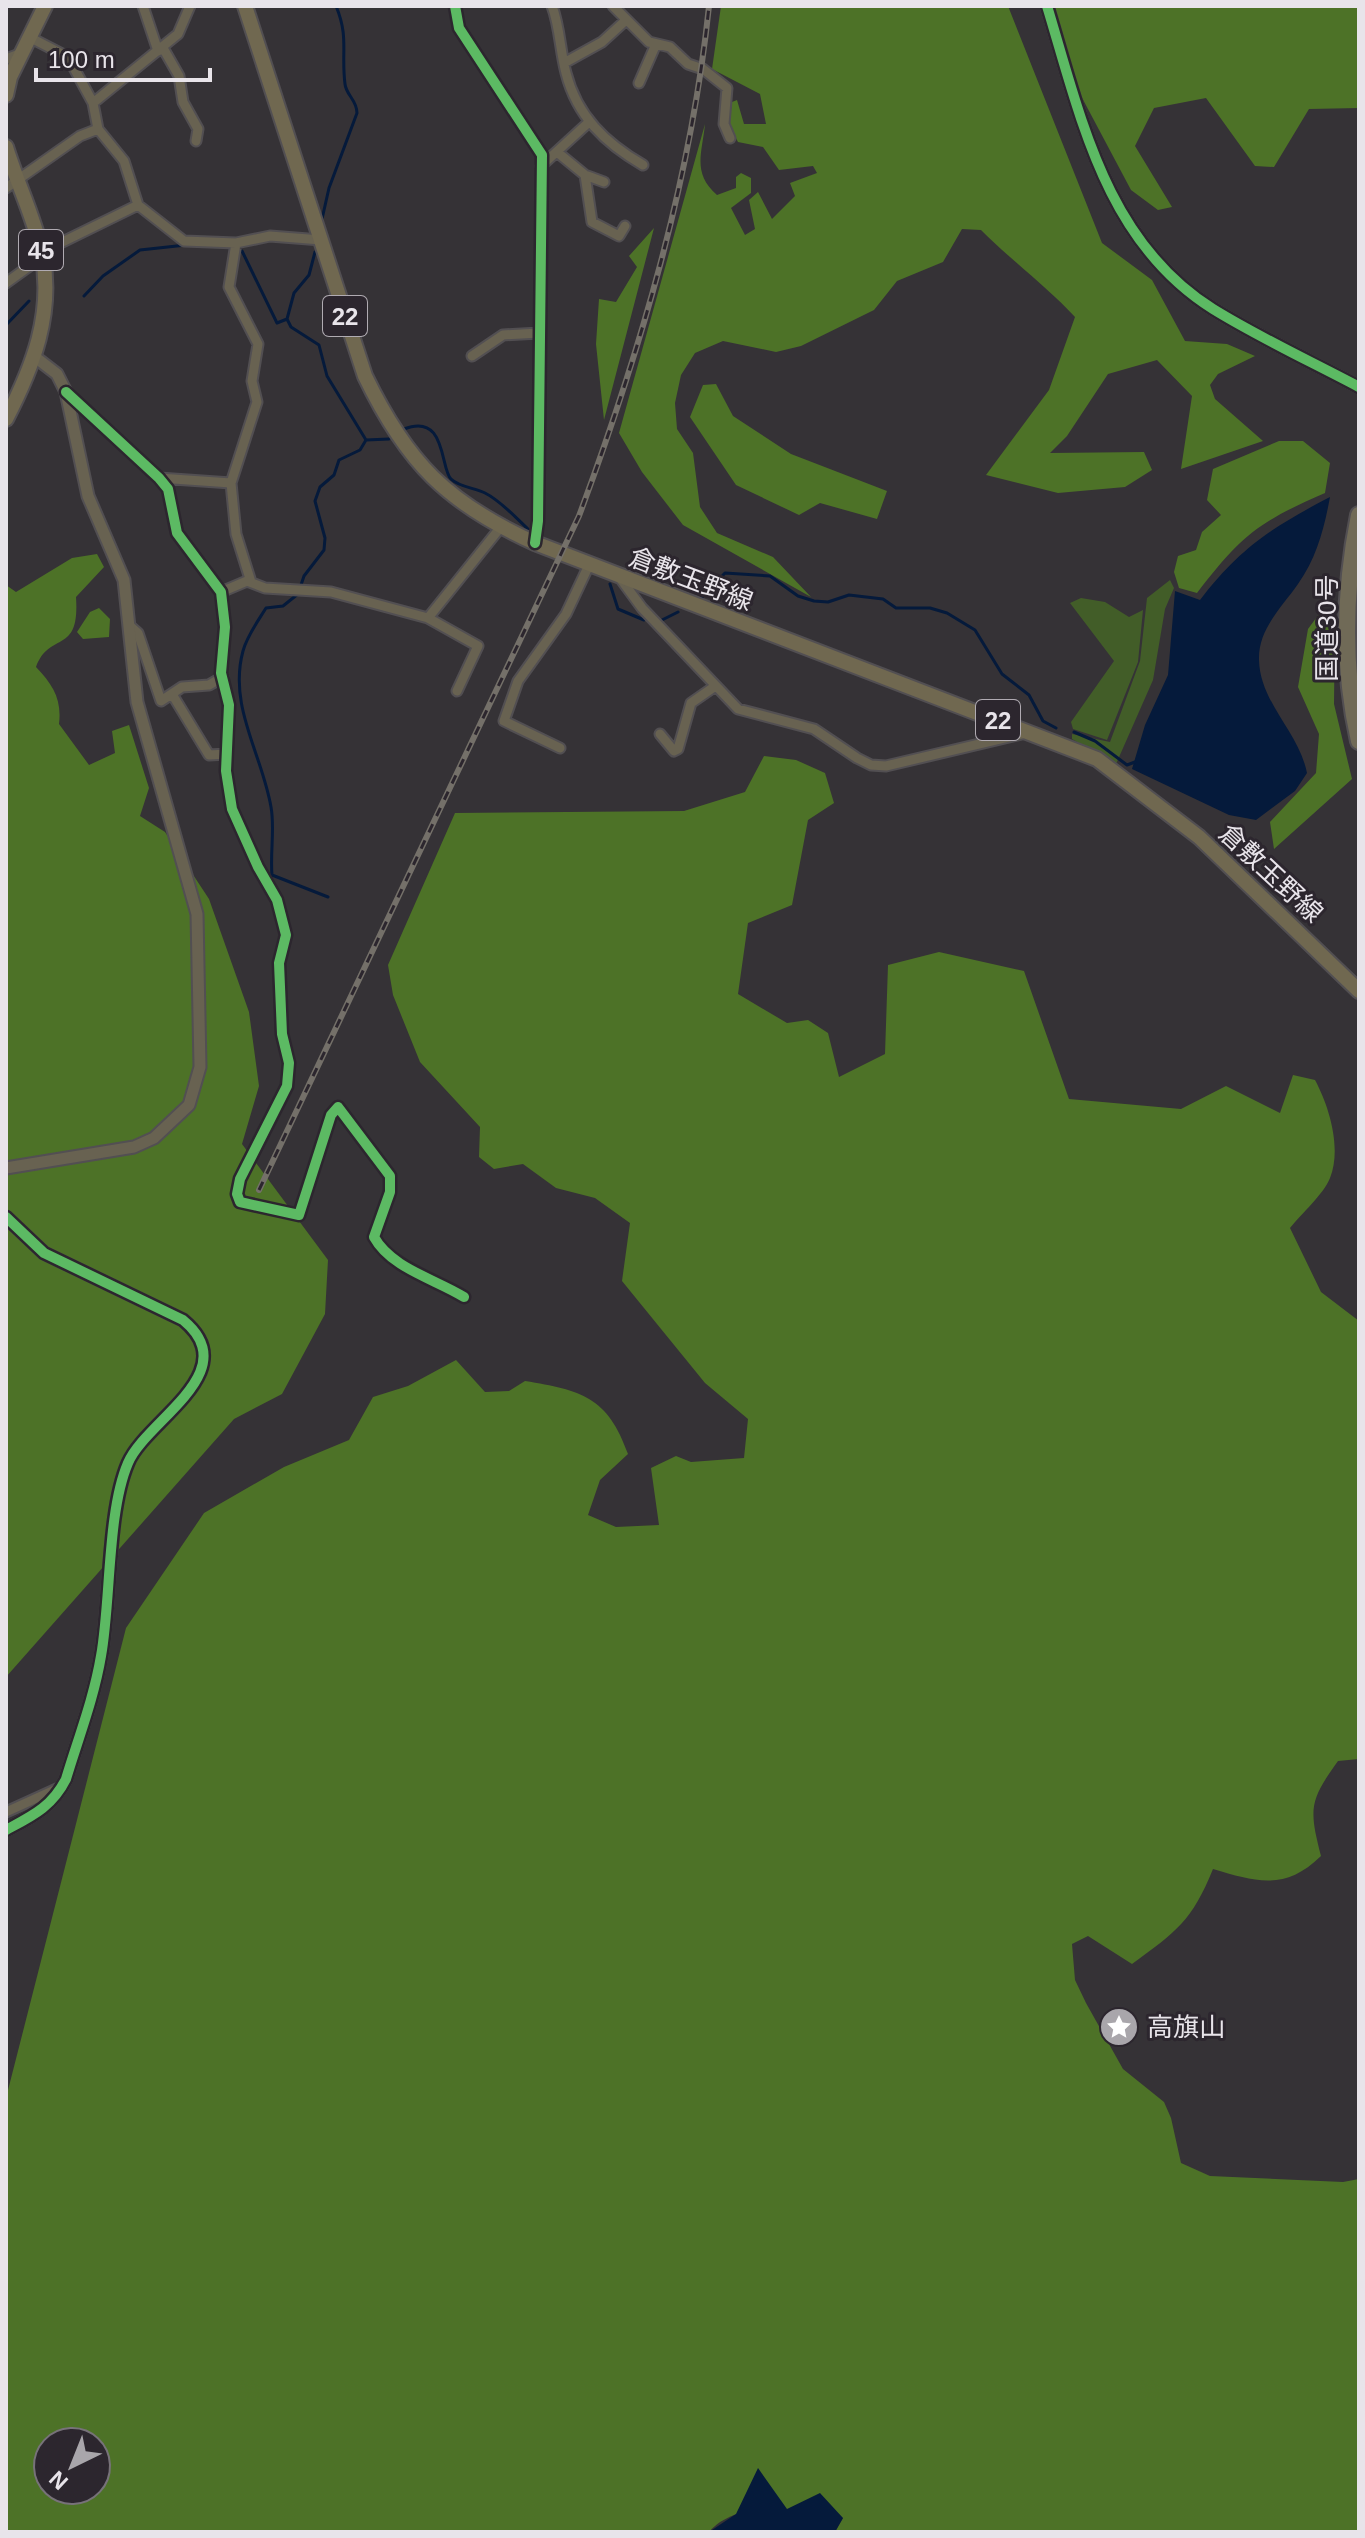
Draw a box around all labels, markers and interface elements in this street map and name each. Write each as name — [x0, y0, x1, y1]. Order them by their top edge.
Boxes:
scale bar — [36, 32, 210, 82]
text: 100 m — [48, 46, 115, 73]
road number: 45 — [19, 230, 63, 270]
road number: 22 — [323, 296, 367, 336]
street label: 倉敷玉野線 — [625, 542, 757, 616]
street label: 国道30号 — [1312, 575, 1342, 681]
road number: 22 — [976, 700, 1020, 740]
street label: 倉敷玉野線 — [1213, 818, 1329, 928]
place icon: 高旗山 — [1098, 2006, 1140, 2048]
place label: 高旗山 — [1147, 2012, 1225, 2042]
north arrow — [32, 2426, 112, 2506]
text: N — [44, 2466, 73, 2495]

